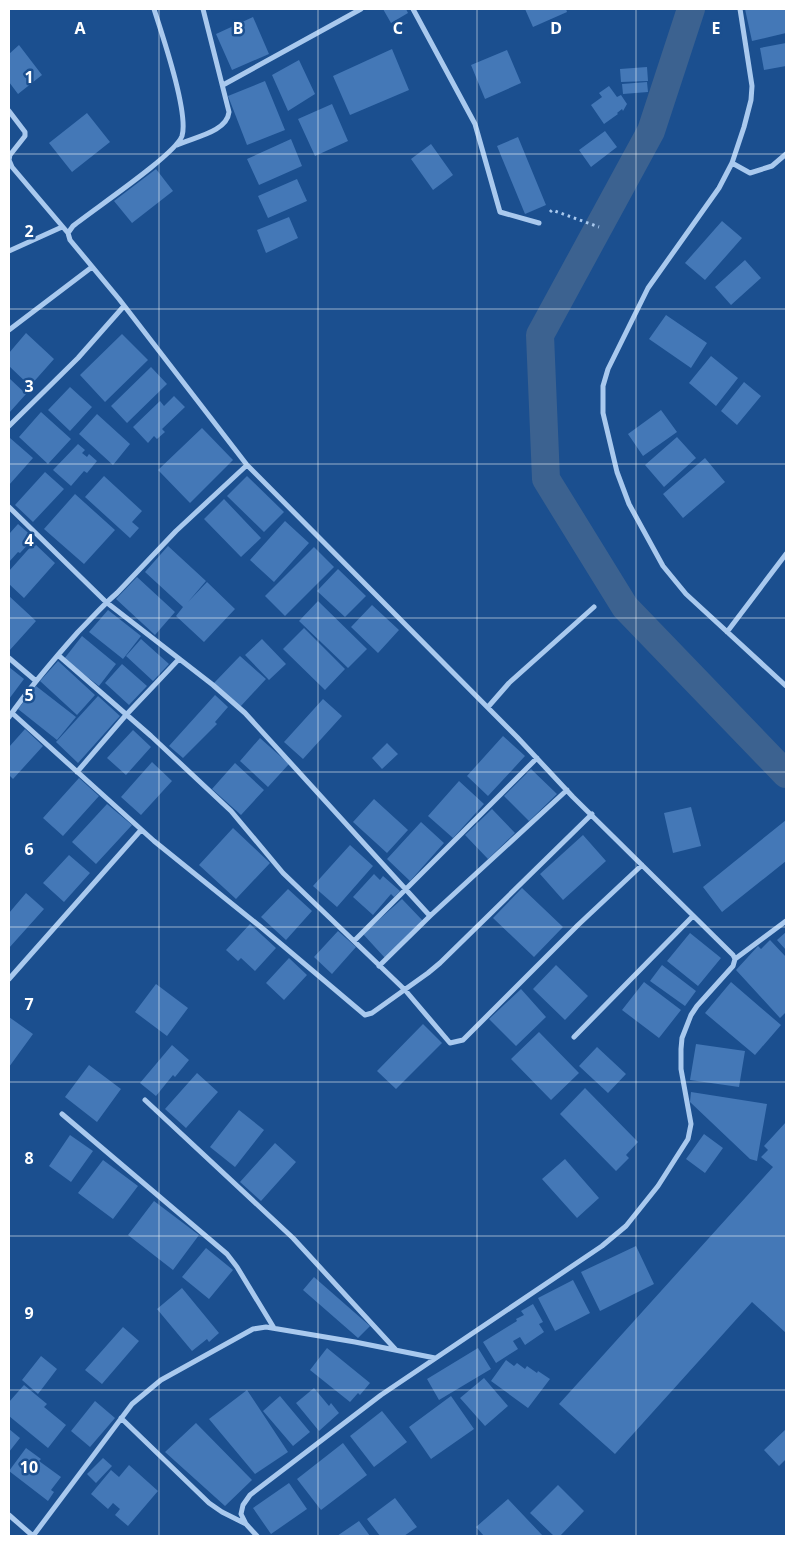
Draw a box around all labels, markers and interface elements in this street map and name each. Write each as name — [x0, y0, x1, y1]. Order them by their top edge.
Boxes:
text: A — [74, 17, 86, 39]
text: B — [233, 17, 243, 39]
text: C — [393, 17, 403, 39]
text: D — [550, 17, 562, 39]
text: E — [712, 17, 721, 39]
text: 1 — [24, 66, 34, 88]
text: 2 — [24, 220, 34, 242]
text: 3 — [24, 375, 34, 397]
text: 4 — [24, 529, 34, 551]
text: 5 — [24, 684, 34, 706]
text: 6 — [24, 838, 34, 860]
text: 7 — [24, 993, 34, 1015]
text: 8 — [24, 1147, 34, 1169]
text: 9 — [24, 1302, 34, 1324]
text: 10 — [20, 1456, 38, 1478]

